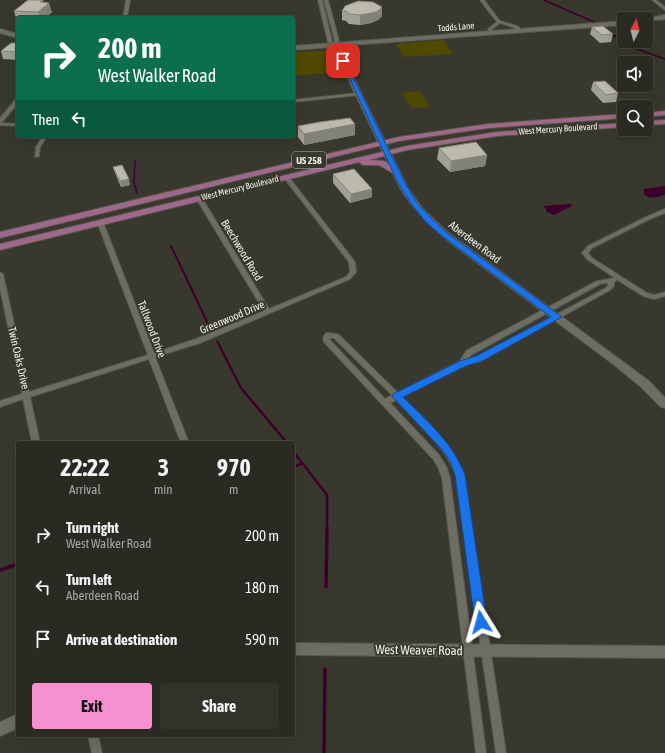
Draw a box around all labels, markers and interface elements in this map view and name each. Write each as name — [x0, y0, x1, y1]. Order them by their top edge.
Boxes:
north arrow — [617, 12, 653, 48]
map controls — [617, 12, 653, 136]
street label: Todds Lane — [437, 20, 475, 34]
icon: right — [32, 32, 84, 84]
text: 200 m — [98, 32, 161, 64]
pin — [326, 44, 360, 78]
icon: arrive — [332, 50, 354, 72]
button: sound — [617, 56, 653, 92]
text: West Walker Road — [98, 65, 216, 86]
button: search — [617, 100, 653, 136]
icon: left — [68, 108, 90, 130]
text: Then — [32, 111, 60, 128]
street label: West Mercury Boulevard — [518, 121, 598, 137]
road number: US 258 — [292, 152, 326, 168]
street label: West Mercury Boulevard — [200, 174, 280, 202]
street label: Beechwood Road — [219, 217, 265, 283]
street label: Aberdeen Road — [447, 219, 503, 265]
street label: Greenwood Drive — [198, 298, 266, 336]
street label: Tallwood Drive — [136, 299, 168, 359]
street label: Twin Oaks Drive — [6, 326, 32, 390]
text: 22:22 — [60, 454, 110, 481]
text: 3 — [158, 454, 169, 481]
text: 970 — [217, 454, 251, 481]
text: Arrival — [69, 482, 101, 497]
text: min — [154, 482, 173, 497]
text: m — [229, 482, 238, 497]
text: Turn right — [66, 519, 119, 536]
icon: right — [32, 524, 54, 546]
text: 200 m — [245, 527, 279, 544]
text: West Walker Road — [66, 536, 151, 551]
text: Turn left — [66, 571, 112, 588]
icon: left — [32, 576, 54, 598]
text: 180 m — [245, 579, 279, 596]
text: Aberdeen Road — [66, 588, 139, 603]
position arrow — [460, 601, 502, 643]
icon: arrive — [32, 628, 54, 650]
text: Arrive at destination — [66, 631, 177, 648]
text: 590 m — [245, 631, 279, 648]
street label: West Weaver Road — [375, 642, 463, 658]
button: Exit — [32, 683, 152, 729]
button: Share — [160, 683, 279, 729]

